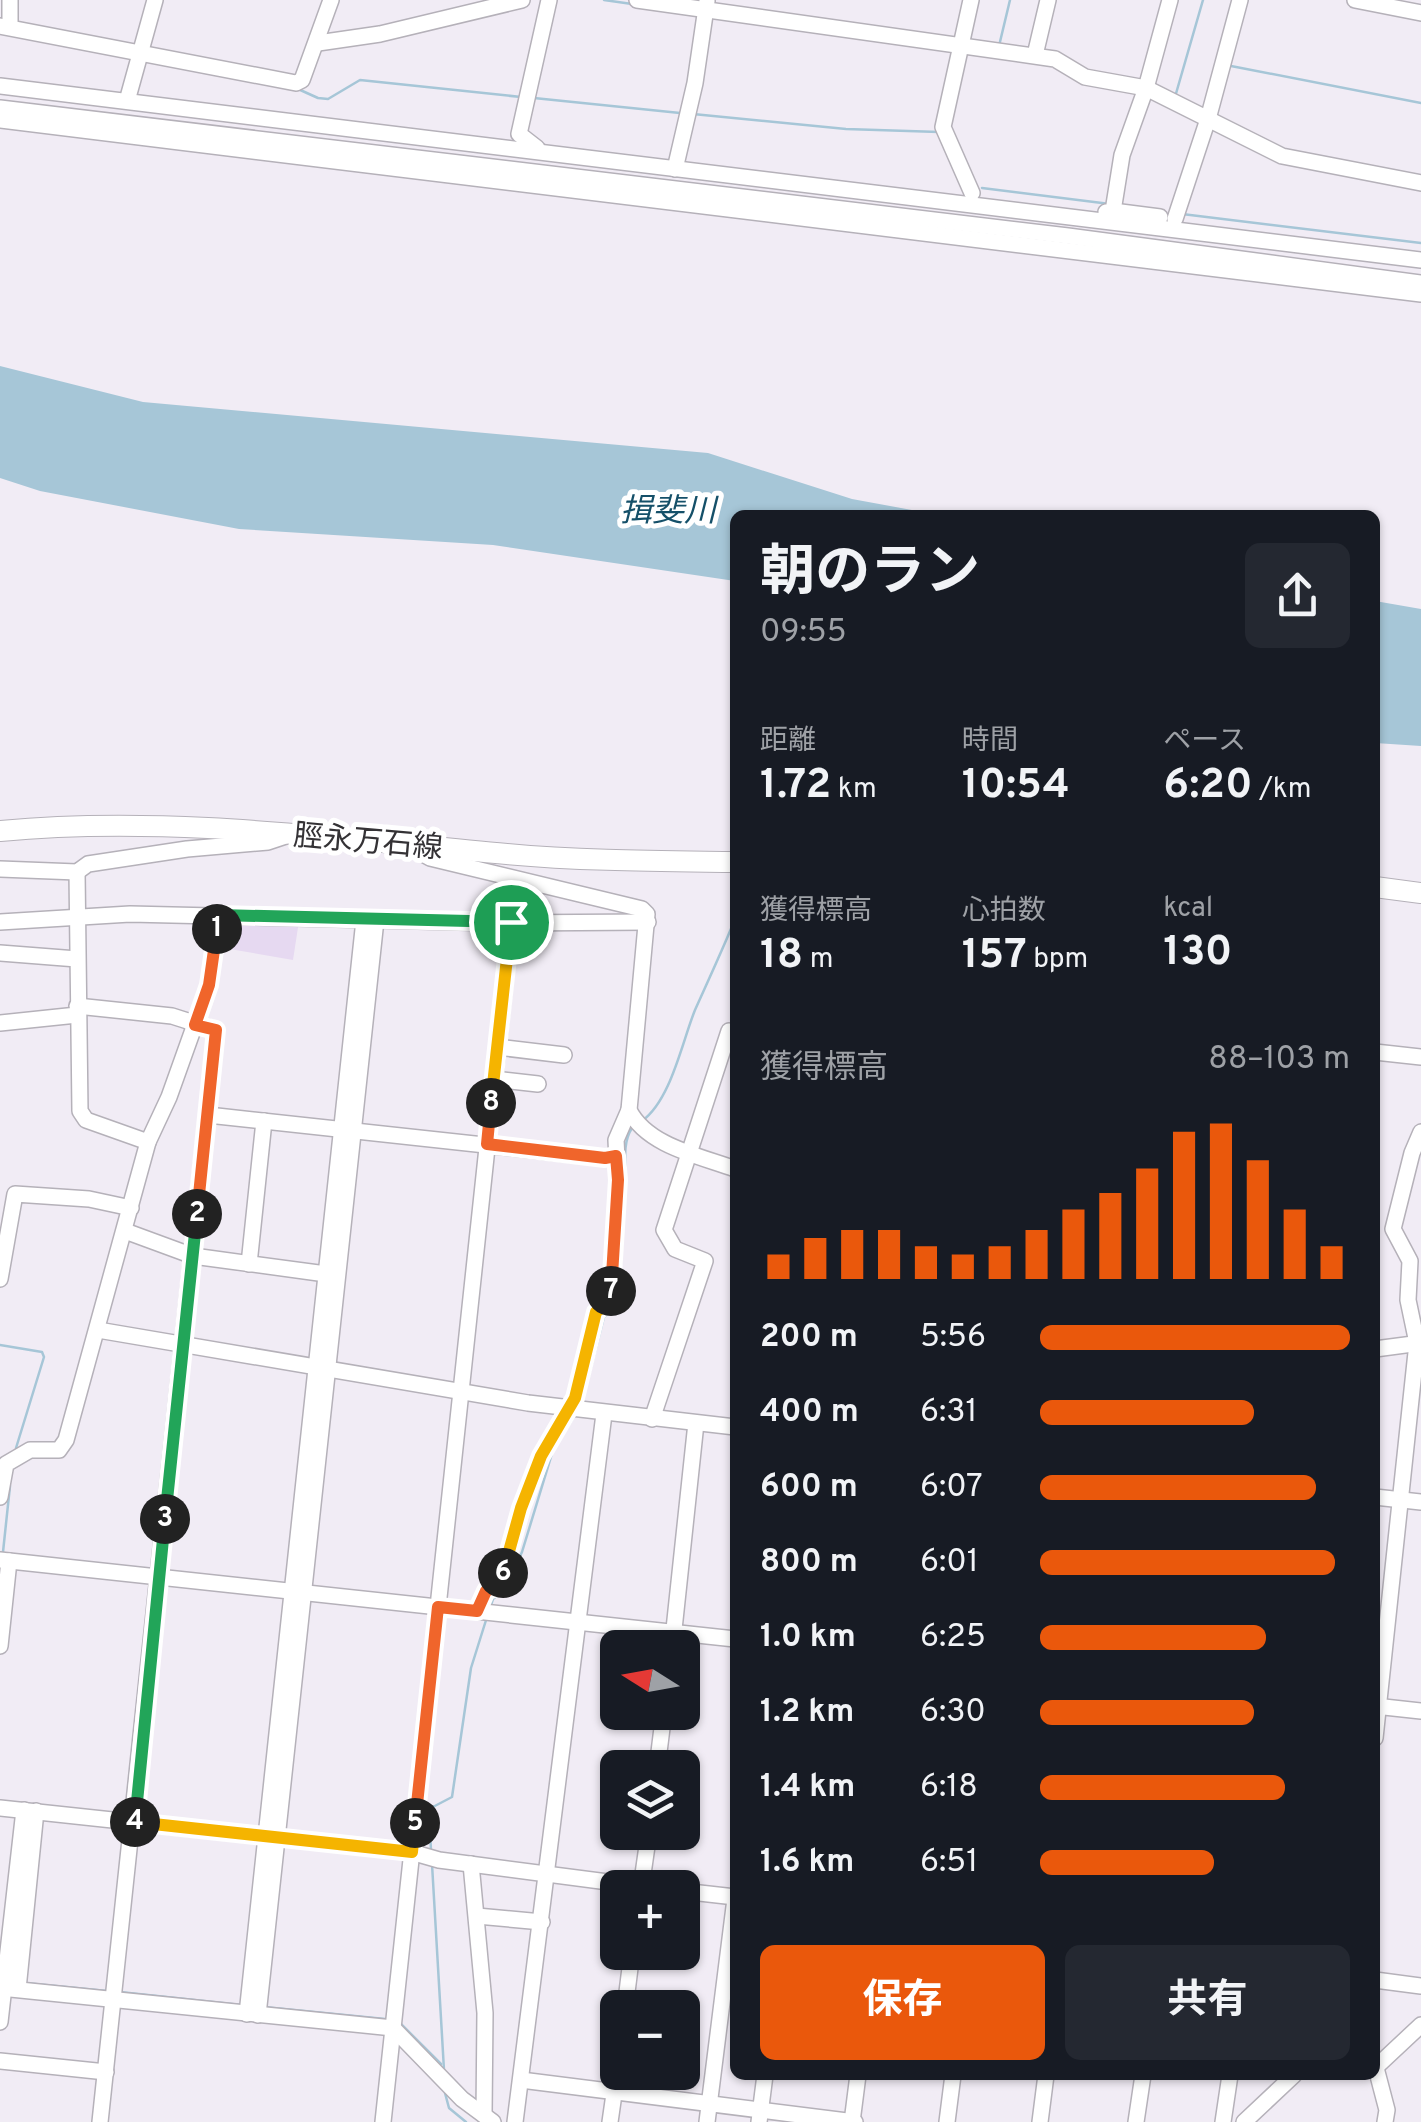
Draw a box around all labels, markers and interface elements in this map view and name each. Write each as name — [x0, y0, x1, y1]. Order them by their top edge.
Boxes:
water label: 揖斐川 — [620, 493, 719, 533]
text: 朝のラン — [760, 540, 980, 610]
button: share — [1245, 543, 1350, 648]
text: 09:55 — [760, 613, 847, 653]
text: 距離 — [760, 724, 816, 760]
text: 時間 — [962, 724, 1018, 760]
text: ペース — [1163, 724, 1246, 760]
text: 1.72 — [760, 760, 831, 813]
text: 10:54 — [962, 760, 1070, 813]
text: 6:20 — [1163, 760, 1253, 813]
text: km — [831, 772, 877, 808]
text: /km — [1253, 772, 1311, 808]
street label: 脛永万石線 — [291, 819, 444, 868]
pin — [469, 880, 554, 965]
text: kcal — [1163, 891, 1213, 927]
text: 獲得標高 — [760, 894, 872, 930]
text: 心拍数 — [962, 894, 1046, 930]
icon: arrive — [484, 895, 539, 950]
pin: 1 — [192, 904, 242, 954]
text: 1 — [211, 911, 223, 947]
text: 130 — [1163, 927, 1232, 980]
text: 18 — [760, 930, 803, 983]
text: 157 — [962, 930, 1027, 983]
text: m — [803, 942, 834, 978]
text: bpm — [1027, 942, 1088, 978]
text: 88–103 m — [1208, 1040, 1350, 1080]
text: 獲得標高 — [760, 1049, 888, 1089]
pin: 8 — [466, 1078, 516, 1128]
text: 8 — [482, 1085, 500, 1121]
pin: 2 — [172, 1189, 222, 1239]
text: 2 — [188, 1196, 206, 1232]
pin: 7 — [586, 1266, 636, 1316]
text: 7 — [603, 1273, 619, 1309]
text: 200 m — [760, 1318, 858, 1358]
text: 5:56 — [920, 1318, 986, 1358]
text: 400 m — [760, 1393, 859, 1433]
text: 6:31 — [920, 1393, 977, 1433]
text: 600 m — [760, 1468, 858, 1508]
text: 6:07 — [920, 1468, 983, 1508]
pin: 3 — [140, 1494, 190, 1544]
text: 3 — [157, 1501, 173, 1537]
text: 800 m — [760, 1543, 858, 1583]
text: 6:01 — [920, 1543, 979, 1583]
pin: 6 — [478, 1548, 528, 1598]
text: 6 — [494, 1555, 512, 1591]
text: 1.0 km — [760, 1618, 856, 1658]
text: 6:25 — [920, 1618, 986, 1658]
north arrow — [600, 1630, 700, 1730]
map controls — [600, 1630, 700, 2090]
text: 1.2 km — [760, 1693, 854, 1733]
text: 6:30 — [920, 1693, 986, 1733]
button: layers — [600, 1750, 700, 1850]
text: 1.4 km — [760, 1768, 855, 1808]
text: 6:18 — [920, 1768, 978, 1808]
pin: 4 — [110, 1797, 160, 1847]
pin: 5 — [390, 1798, 440, 1848]
text: 4 — [126, 1804, 144, 1840]
text: 5 — [406, 1805, 424, 1841]
text: 1.6 km — [760, 1843, 854, 1883]
text: 6:51 — [920, 1843, 978, 1883]
button: + — [600, 1870, 700, 1970]
button: 保存 — [760, 1945, 1045, 2060]
button: 共有 — [1065, 1945, 1350, 2060]
button: − — [600, 1990, 700, 2090]

